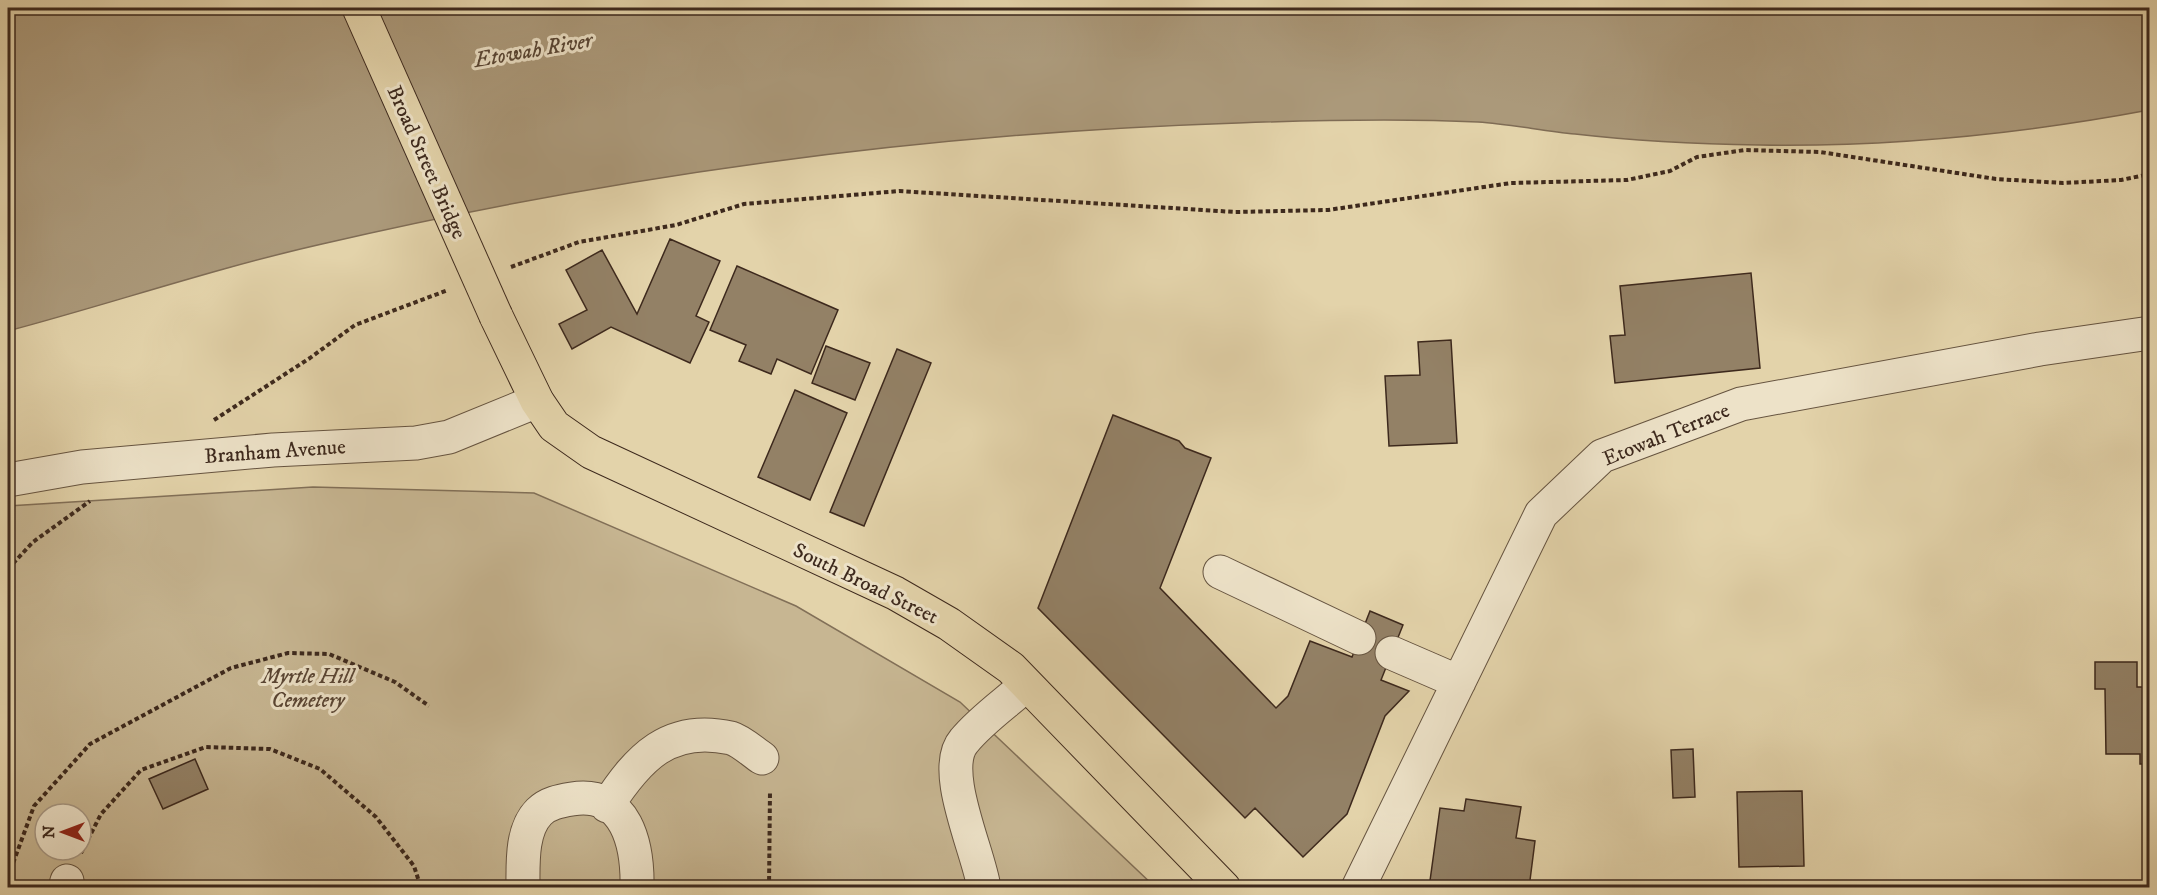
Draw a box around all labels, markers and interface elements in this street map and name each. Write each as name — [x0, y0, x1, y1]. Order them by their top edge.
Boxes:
water label: Etowah River — [470, 26, 597, 75]
street label: Broad Street Bridge — [381, 82, 472, 243]
street label: Etowah Terrace — [1599, 398, 1734, 472]
street label: Branham Avenue — [204, 434, 347, 470]
street label: South Broad Street — [789, 537, 943, 630]
park label: Myrtle Hill Cemetery — [260, 664, 357, 714]
north arrow — [33, 802, 93, 862]
text: N — [39, 825, 59, 839]

